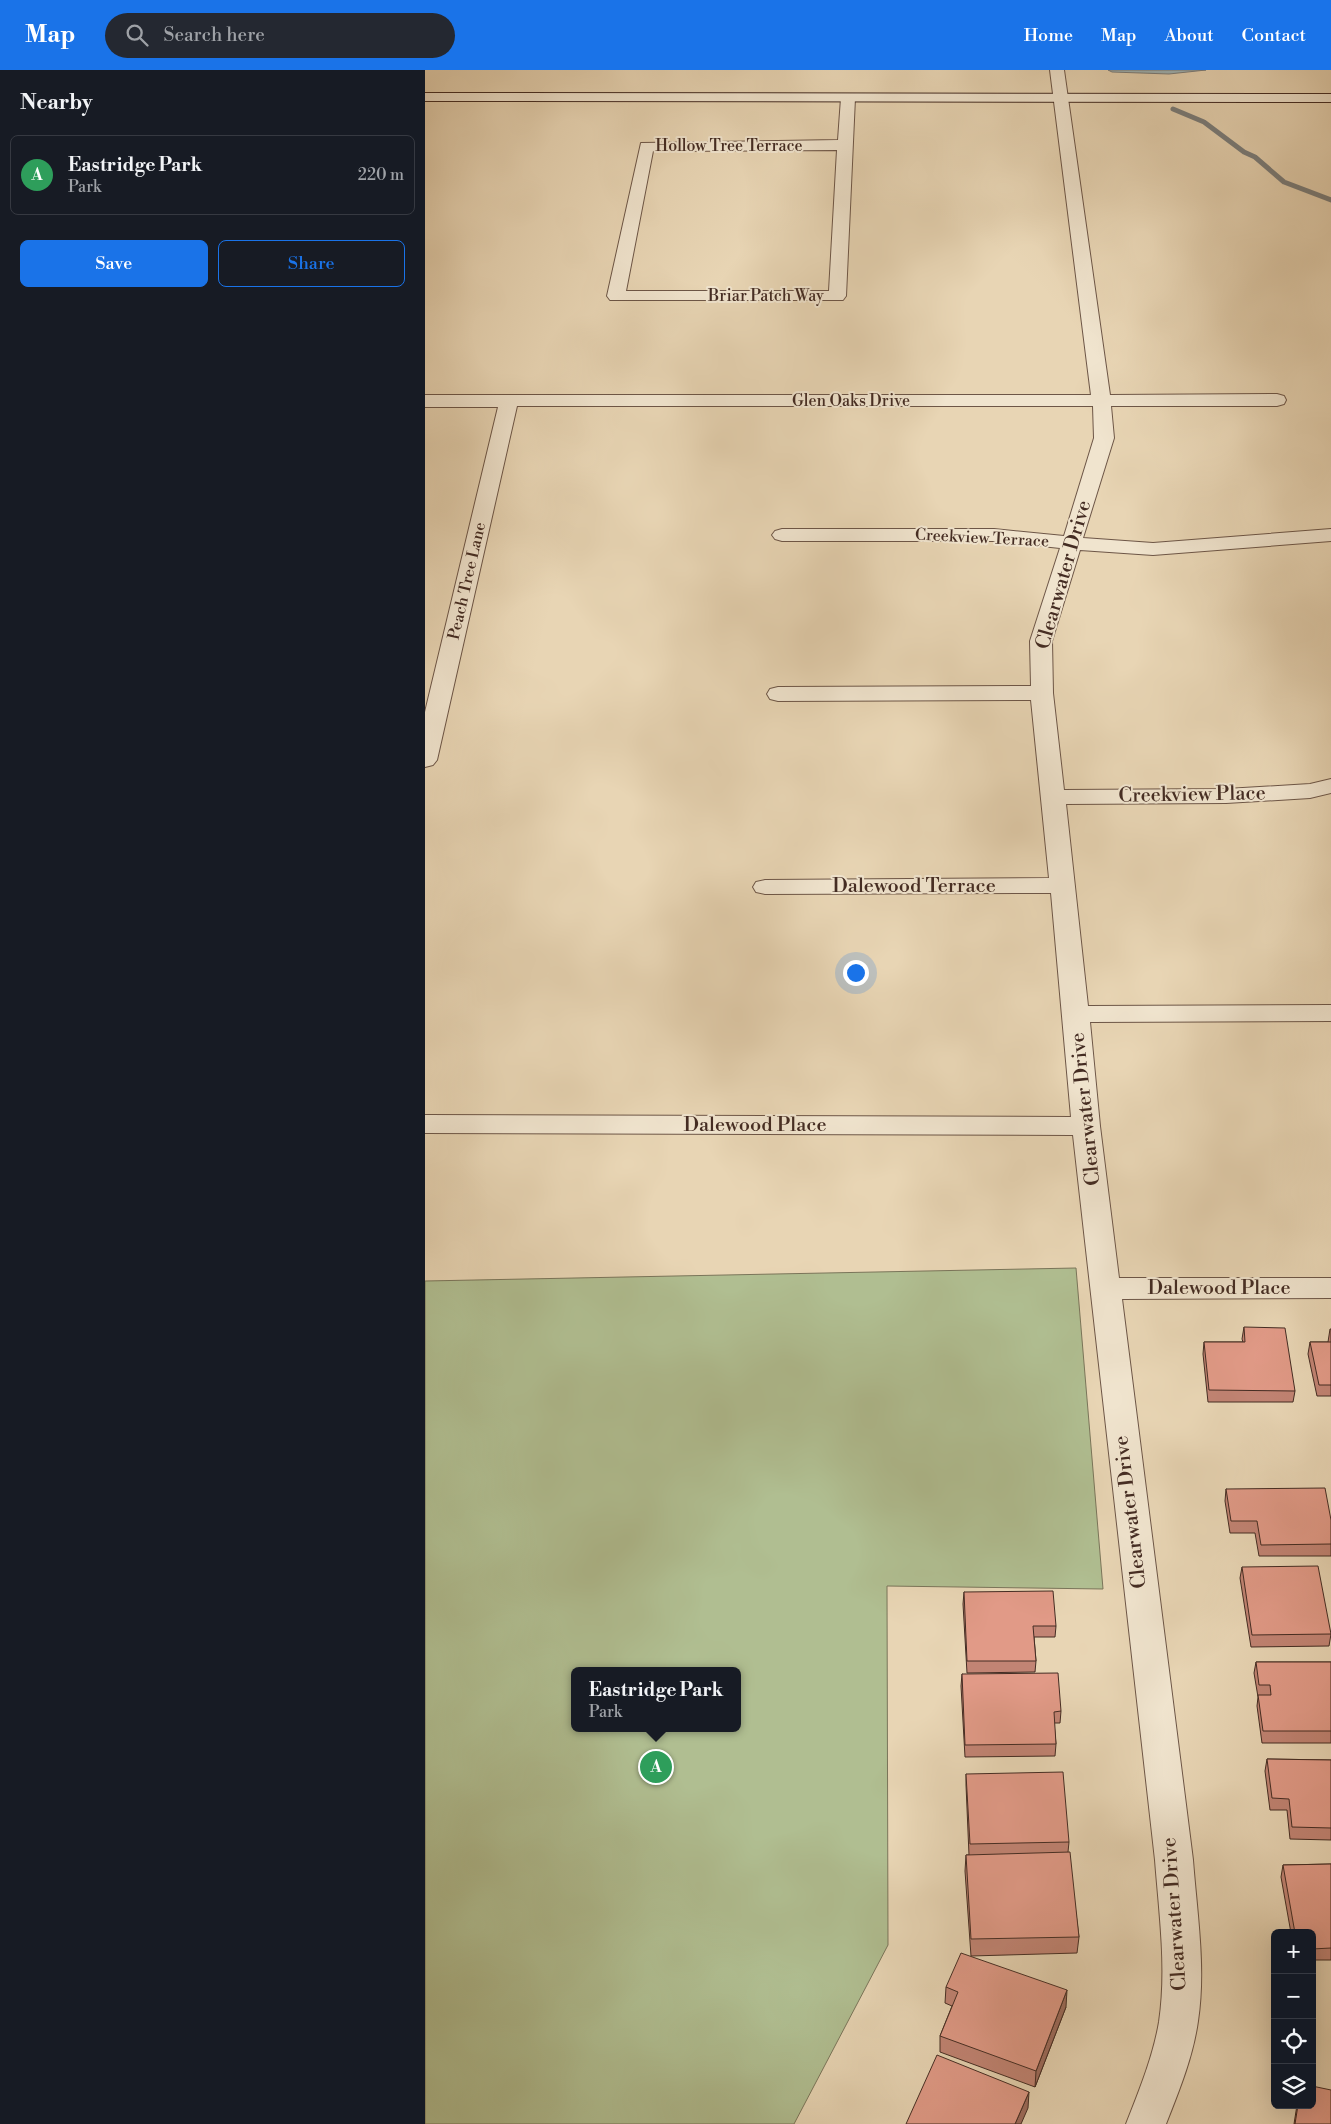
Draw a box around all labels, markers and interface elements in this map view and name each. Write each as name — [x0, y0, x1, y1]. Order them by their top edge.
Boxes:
search box — [105, 13, 455, 58]
text: Map — [25, 20, 75, 50]
icon: search — [123, 21, 151, 49]
text: Search here — [163, 23, 265, 47]
text: Home — [1024, 24, 1073, 47]
text: Map — [1101, 24, 1137, 47]
text: About — [1165, 24, 1214, 47]
text: Contact — [1242, 24, 1306, 47]
text: Nearby — [20, 90, 93, 116]
street label: Hollow Tree Terrace — [655, 136, 803, 156]
text: Eastridge Park — [68, 153, 202, 177]
text: A — [31, 165, 43, 185]
text: 220 m — [358, 165, 404, 185]
text: Park — [68, 177, 101, 197]
button: Save — [20, 240, 208, 287]
button: Share — [218, 240, 405, 287]
street label: Briar Patch Way — [707, 286, 824, 306]
street label: Glen Oaks Drive — [792, 391, 910, 411]
street label: Clearwater Drive — [1031, 498, 1097, 652]
street label: Peach Tree Lane — [444, 520, 490, 642]
street label: Creekview Terrace — [915, 525, 1049, 551]
street label: Creekview Place — [1118, 781, 1266, 809]
street label: Dalewood Terrace — [832, 874, 996, 899]
your location — [843, 960, 869, 986]
street label: Clearwater Drive — [1066, 1031, 1106, 1187]
street label: Dalewood Place — [683, 1113, 827, 1138]
street label: Dalewood Place — [1147, 1276, 1291, 1301]
street label: Clearwater Drive — [1109, 1434, 1153, 1590]
popup — [571, 1667, 741, 1732]
text: Eastridge Park — [589, 1678, 723, 1702]
text: Park — [589, 1702, 622, 1722]
pin: A — [640, 1748, 672, 1786]
street label: Clearwater Drive — [1157, 1836, 1193, 1992]
map controls — [1271, 1929, 1316, 2109]
button: + — [1271, 1929, 1316, 1974]
button: − — [1271, 1974, 1316, 2019]
button: locate — [1271, 2019, 1316, 2064]
button: layers — [1271, 2064, 1316, 2109]

